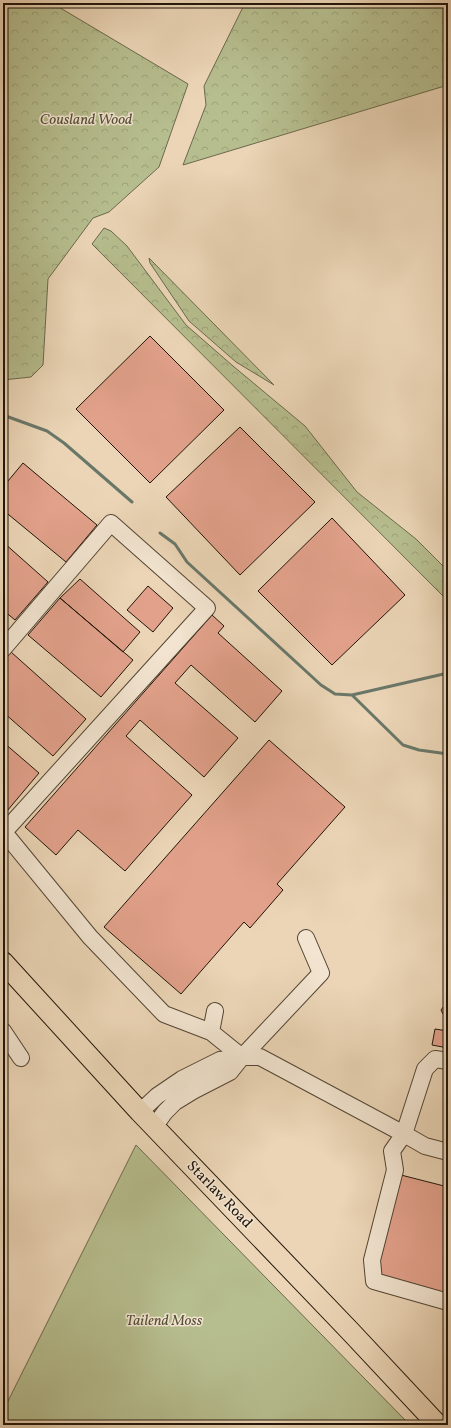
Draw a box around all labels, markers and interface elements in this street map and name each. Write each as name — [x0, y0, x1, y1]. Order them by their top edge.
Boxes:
park label: Cousland Wood — [40, 110, 132, 131]
street label: Starlaw Road — [181, 1156, 257, 1234]
park label: Tailend Moss — [126, 1311, 203, 1332]

